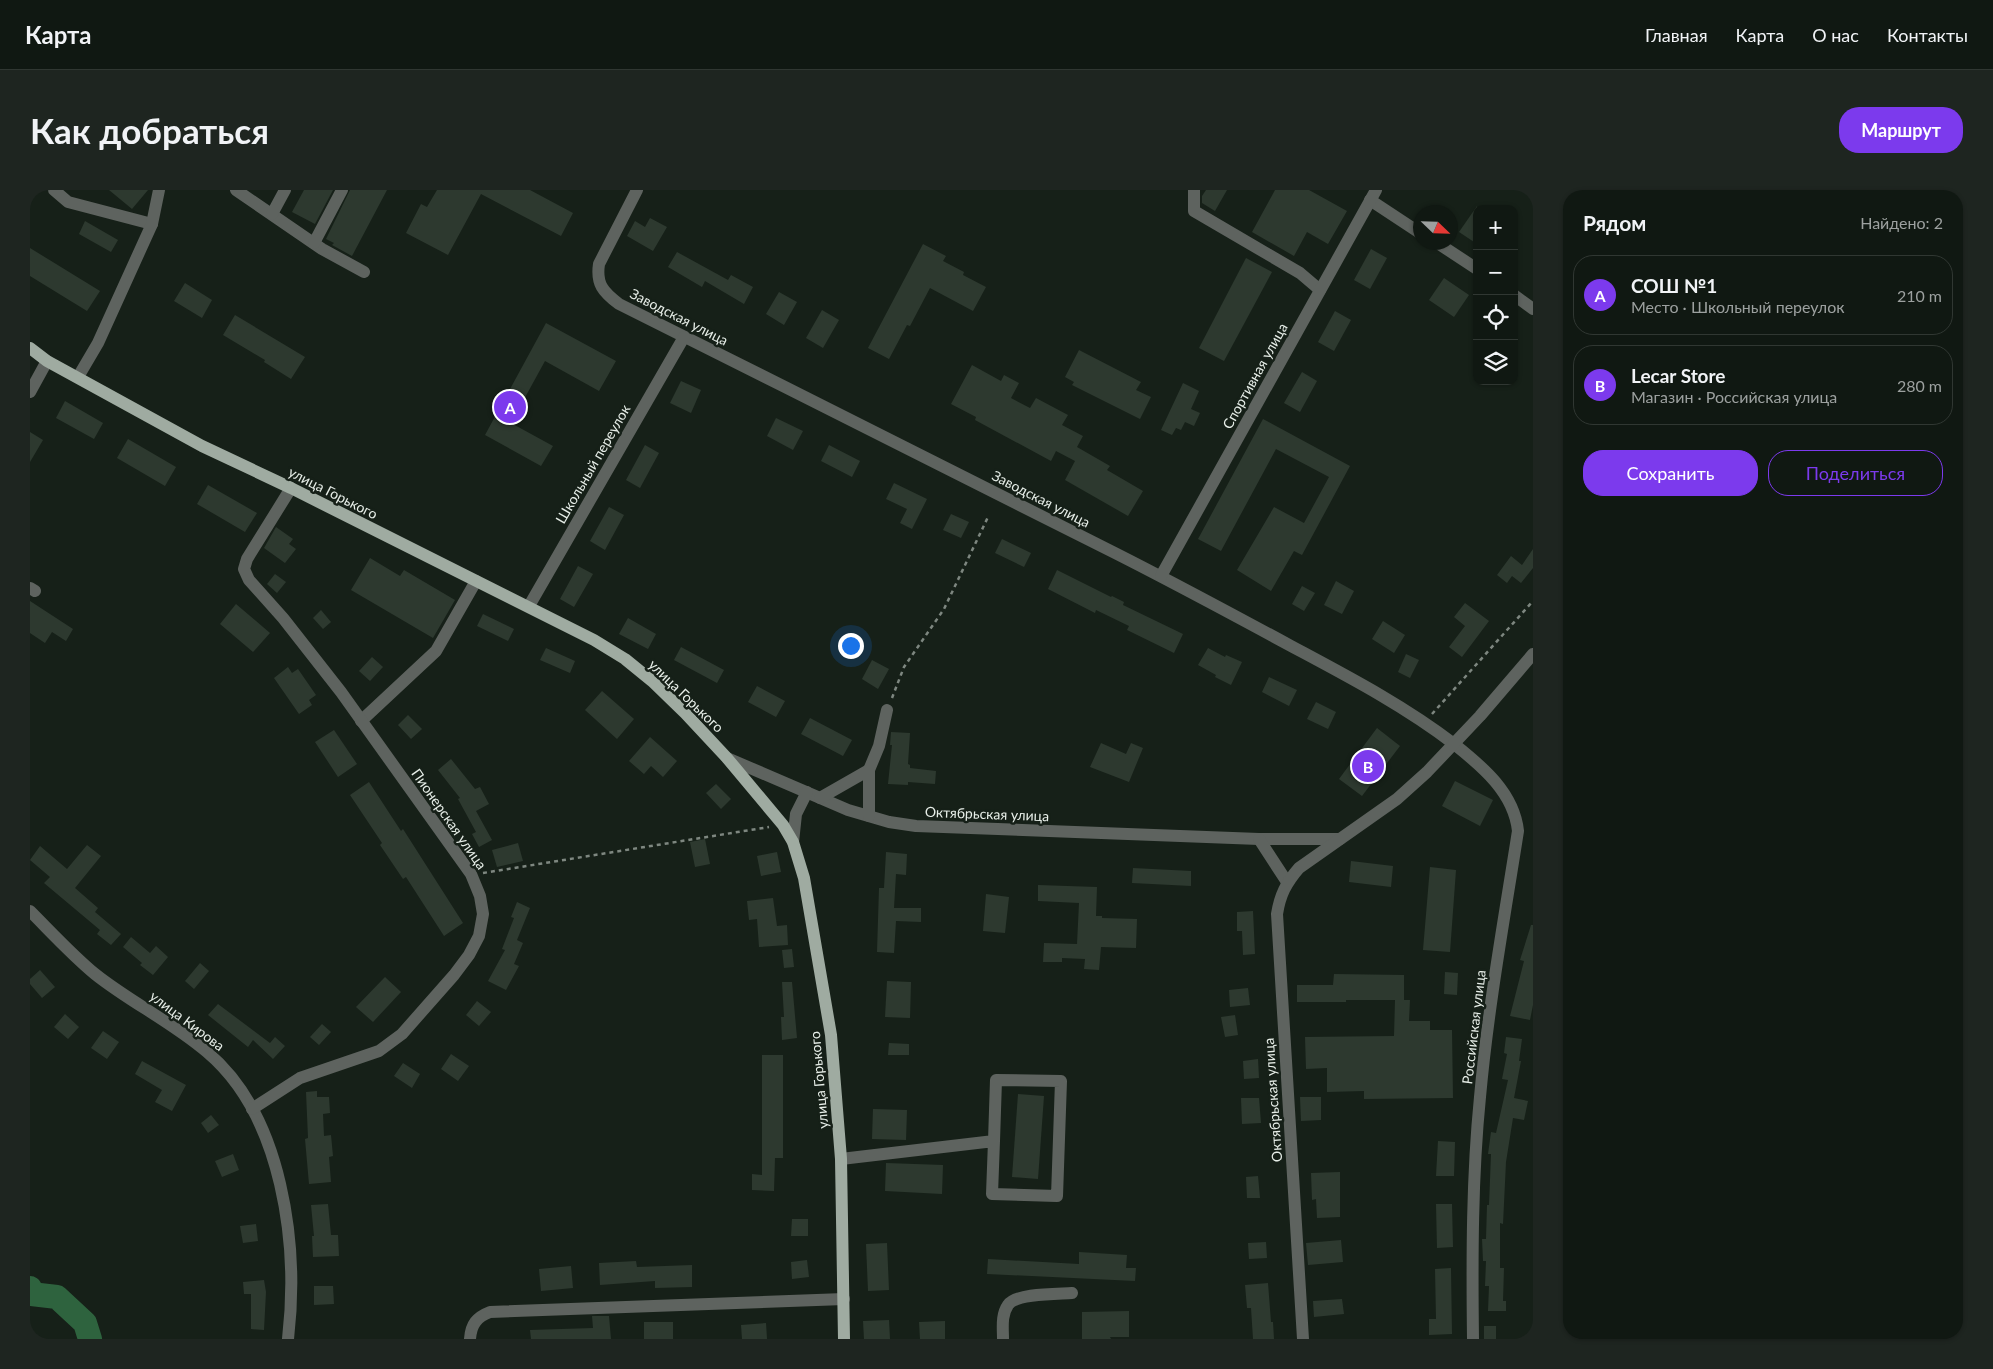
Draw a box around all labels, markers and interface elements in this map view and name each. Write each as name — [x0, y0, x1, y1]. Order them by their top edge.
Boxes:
text: Карта — [25, 20, 92, 49]
text: Главная — [1645, 24, 1708, 46]
text: Карта — [1736, 24, 1784, 46]
text: О нас — [1812, 24, 1859, 46]
text: Контакты — [1887, 24, 1968, 46]
button: Маршрут — [1839, 107, 1963, 153]
text: Как добраться — [30, 109, 269, 151]
north arrow — [1413, 205, 1458, 250]
map controls — [1473, 205, 1518, 385]
button: + — [1473, 205, 1518, 250]
text: Рядом — [1583, 210, 1646, 235]
text: Найдено: 2 — [1860, 213, 1943, 232]
button: − — [1473, 250, 1518, 295]
text: СОШ №1 — [1631, 274, 1717, 297]
street label: Заводская улица — [627, 285, 731, 349]
text: A — [1594, 286, 1606, 305]
text: 210 m — [1897, 286, 1942, 305]
button: locate — [1473, 295, 1518, 340]
text: Место · Школьный переулок — [1631, 297, 1845, 316]
street label: Спортивная улица — [1218, 320, 1291, 432]
button: layers — [1473, 340, 1518, 385]
text: Lecar Store — [1631, 364, 1726, 387]
text: B — [1595, 376, 1605, 395]
text: 280 m — [1897, 376, 1942, 395]
text: Магазин · Российская улица — [1631, 387, 1837, 406]
pin: A — [494, 388, 526, 426]
street label: Школьный переулок — [552, 401, 634, 526]
button: Сохранить — [1583, 450, 1758, 496]
button: Поделиться — [1768, 450, 1943, 496]
street label: улица Горького — [286, 463, 381, 522]
street label: Заводская улица — [989, 467, 1093, 531]
your location — [838, 633, 864, 659]
street label: улица Горького — [645, 656, 727, 736]
pin: B — [1352, 747, 1384, 785]
street label: Пионерская улица — [408, 765, 490, 872]
street label: Октябрьская улица — [925, 803, 1049, 824]
street label: Российская улица — [1458, 969, 1489, 1085]
street label: улица Кирова — [147, 987, 228, 1054]
street label: улица Горького — [806, 1031, 831, 1129]
street label: Октябрьская улица — [1260, 1037, 1285, 1163]

